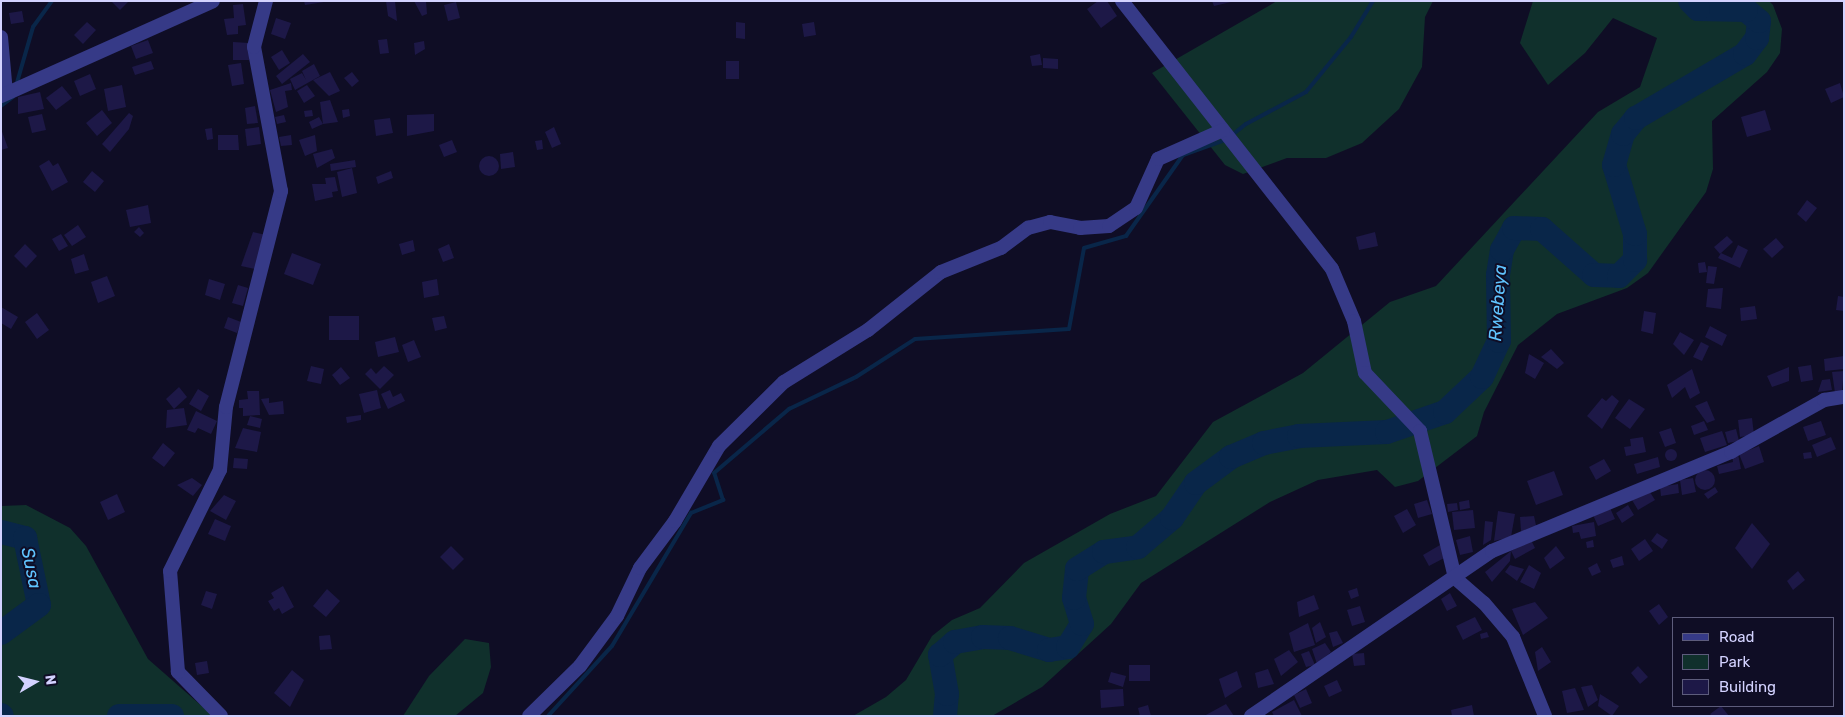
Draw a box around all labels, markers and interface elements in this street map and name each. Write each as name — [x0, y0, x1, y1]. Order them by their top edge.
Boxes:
water label: Rwebeya — [1485, 264, 1511, 342]
water label: Susa — [16, 545, 46, 591]
legend — [1672, 617, 1835, 707]
text: Road — [1719, 628, 1755, 646]
text: Park — [1719, 653, 1750, 671]
north arrow — [10, 657, 60, 707]
text: N — [41, 674, 59, 686]
text: Building — [1719, 678, 1776, 696]

